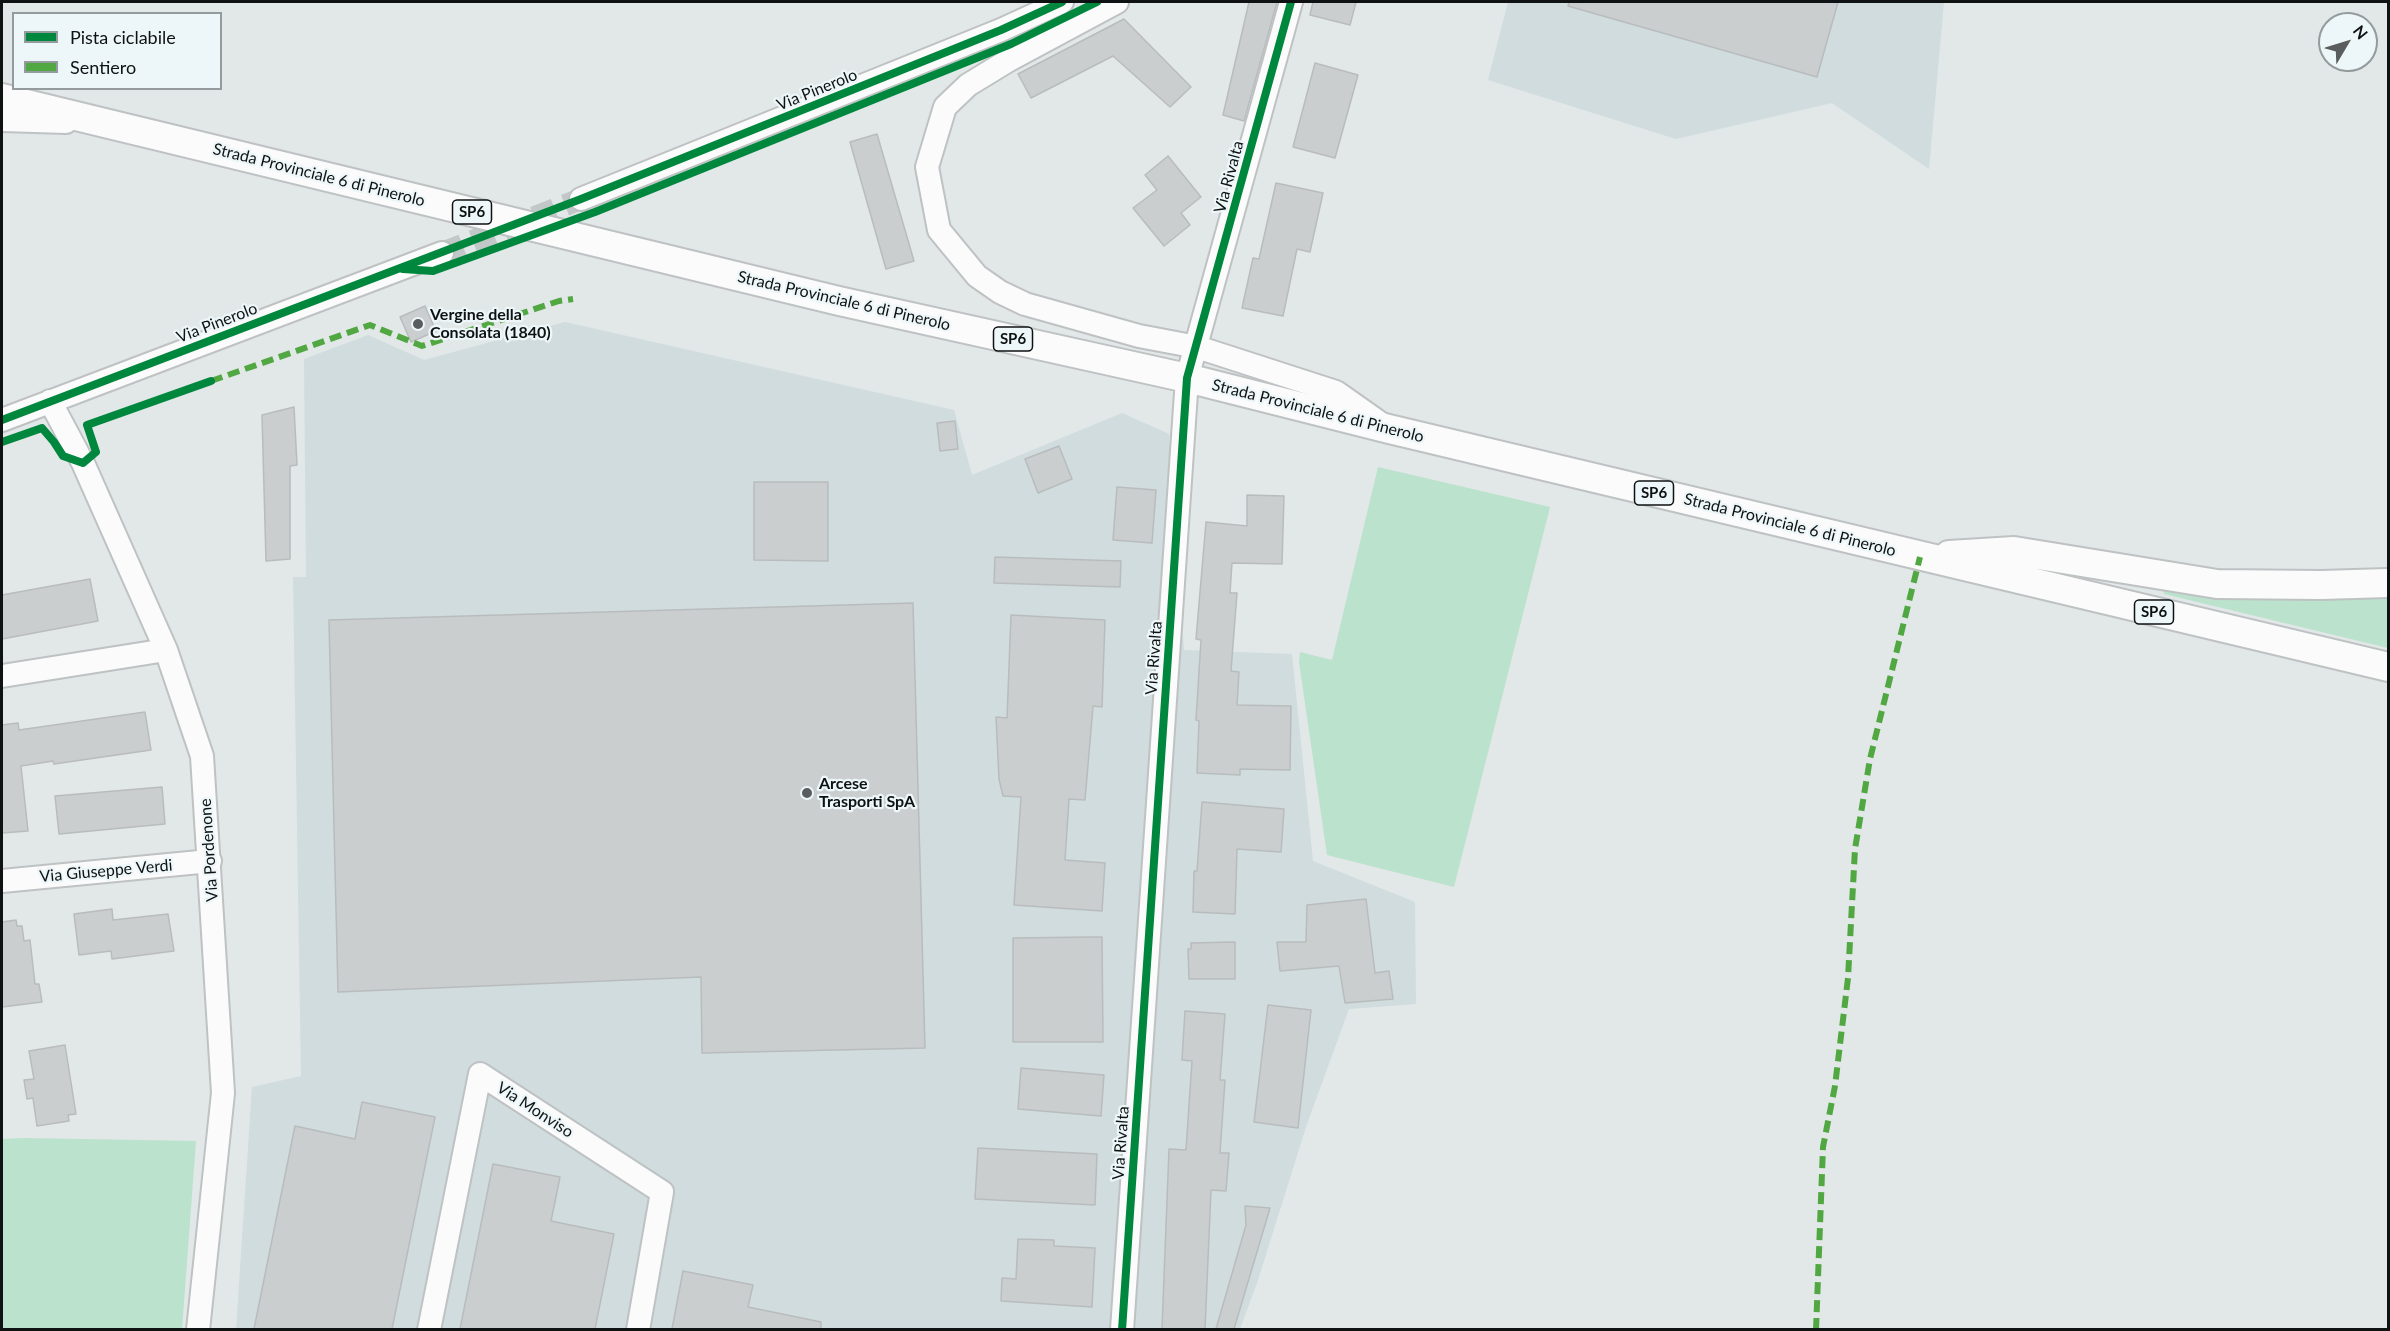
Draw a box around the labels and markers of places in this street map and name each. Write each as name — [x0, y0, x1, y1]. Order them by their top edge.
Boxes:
place label: Vergine della Consolata (1840) — [430, 305, 551, 343]
marker: Vergine della Consolata (1840) — [411, 317, 425, 331]
place label: Arcese Trasporti SpA — [819, 774, 915, 812]
marker: Arcese Trasporti SpA — [800, 786, 814, 800]

